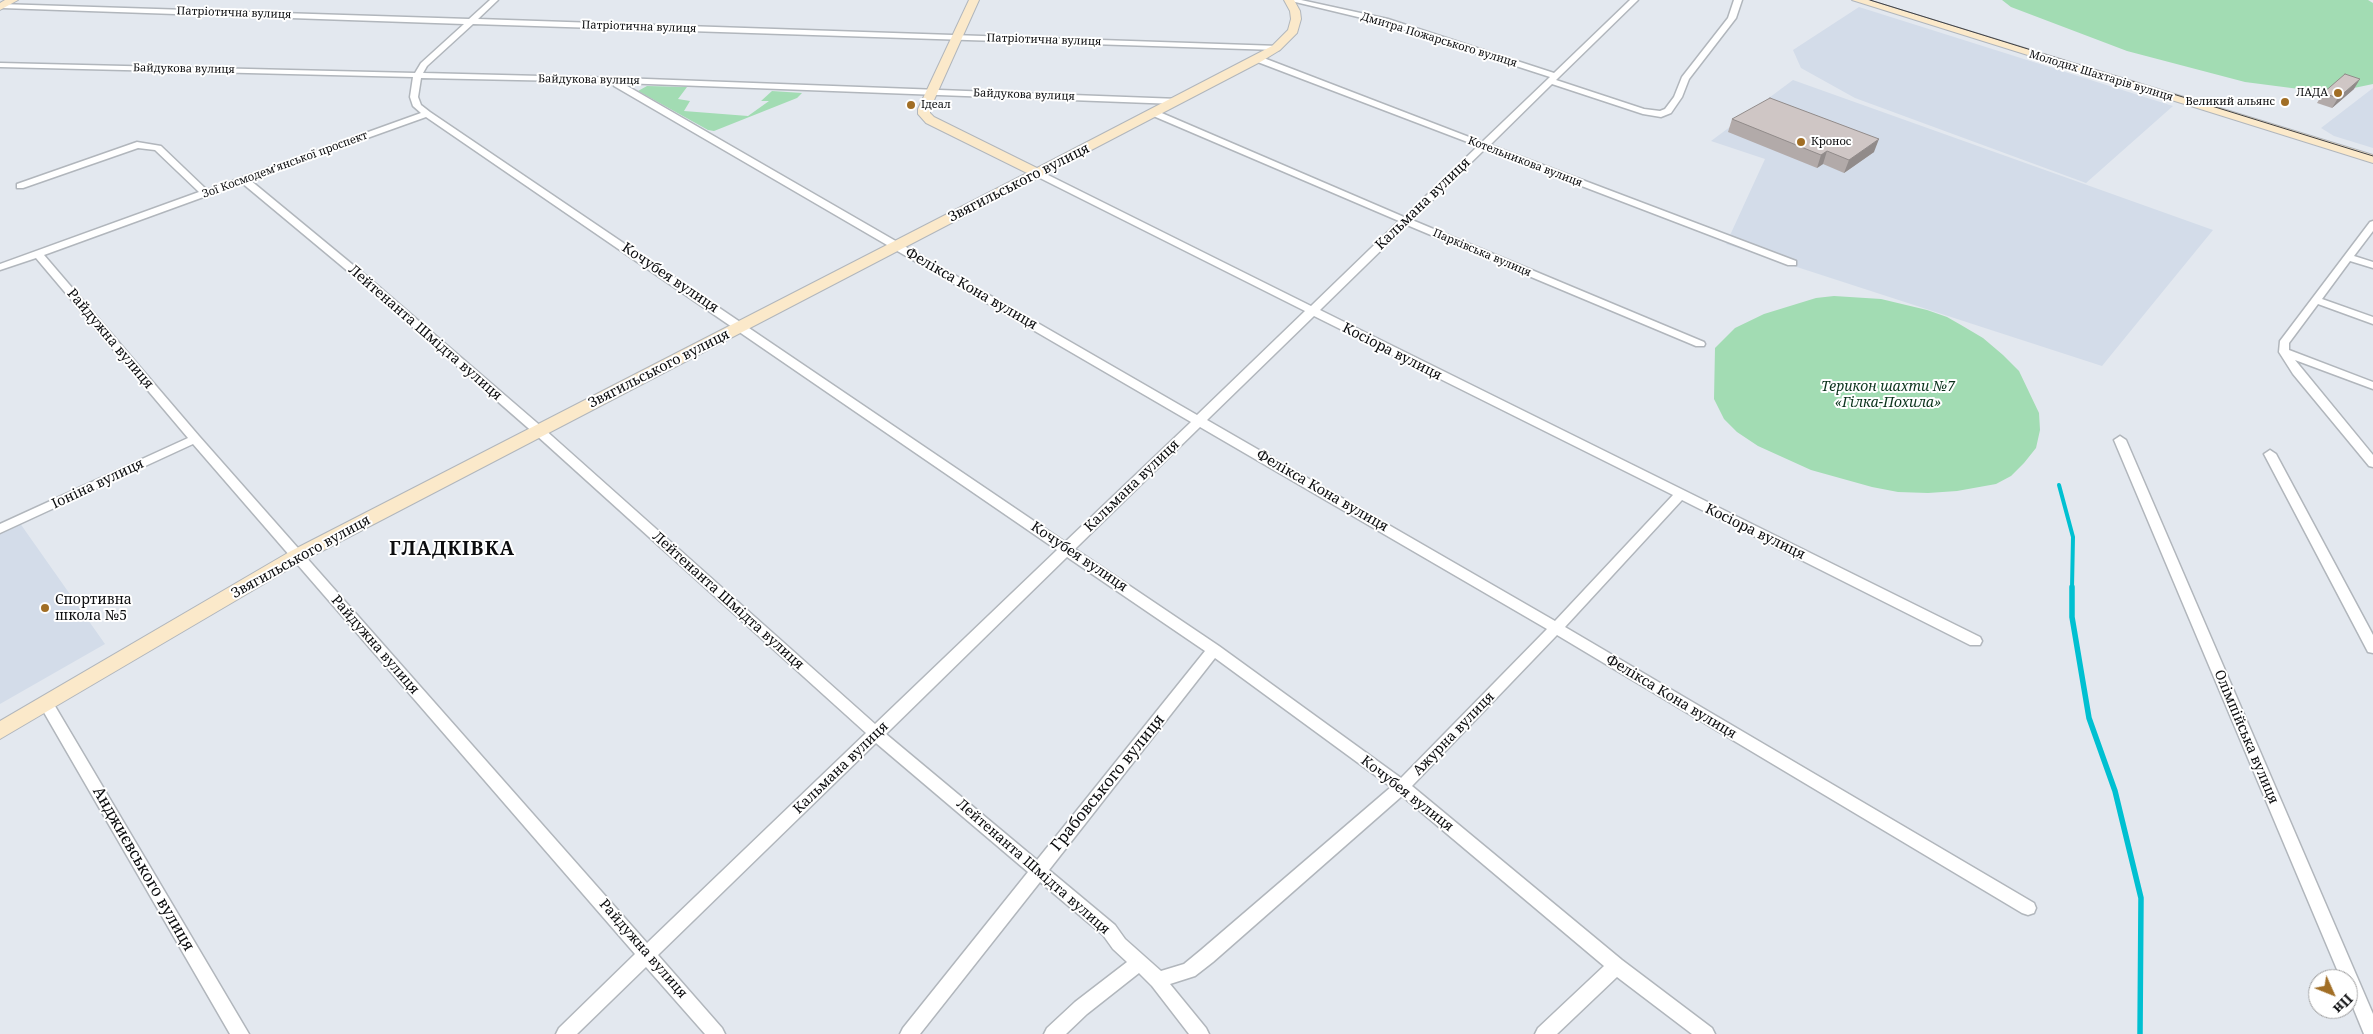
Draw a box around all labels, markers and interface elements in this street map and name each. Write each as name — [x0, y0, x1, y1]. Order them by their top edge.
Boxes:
street label: Патріотична вулиця — [176, 4, 292, 22]
street label: Дмитра Пожарського вулиця — [1359, 10, 1519, 70]
street label: Патріотична вулиця — [581, 18, 697, 36]
street label: Патріотична вулиця — [986, 31, 1102, 49]
street label: Молодих Шахтарів вулиця — [2027, 48, 2175, 104]
street label: Байдукова вулиця — [133, 62, 235, 76]
street label: Байдукова вулиця — [538, 73, 640, 87]
place label: ЛАДА — [2296, 86, 2328, 100]
street label: Байдукова вулиця — [973, 87, 1075, 103]
marker: ЛАДА — [2332, 87, 2344, 99]
place label: Великий альянс — [2186, 95, 2275, 109]
marker: Великий альянс — [2279, 96, 2291, 108]
place label: Ідеал — [921, 98, 951, 112]
marker: Ідеал — [905, 99, 917, 111]
street label: Зої Космодем’янської проспект — [201, 129, 369, 201]
street label: Котельникова вулиця — [1466, 134, 1584, 190]
place label: Кронос — [1811, 135, 1851, 149]
marker: Кронос — [1795, 136, 1807, 148]
street label: Звягильського вулиця — [946, 140, 1092, 226]
street label: Кальмана вулиця — [1372, 154, 1474, 254]
street label: Парківська вулиця — [1431, 226, 1533, 280]
street label: Кочубея вулиця — [618, 239, 722, 317]
street label: Фелікса Кона вулиця — [902, 244, 1040, 334]
street label: Лейтенанта Шмідта вулиця — [345, 262, 505, 404]
street label: Райдужна вулиця — [63, 285, 157, 393]
street label: Косіора вулиця — [1340, 320, 1444, 384]
street label: Звягильського вулиця — [586, 326, 732, 412]
park label: Терикон шахти №7 «Гілка-Похила» — [1821, 379, 1955, 412]
street label: Кальмана вулиця — [1081, 436, 1183, 536]
street label: Фелікса Кона вулиця — [1253, 446, 1391, 536]
street label: Іоніна вулиця — [49, 455, 147, 513]
street label: Косіора вулиця — [1702, 501, 1808, 563]
street label: Звягильського вулиця — [229, 512, 373, 602]
street label: Кочубея вулиця — [1027, 518, 1131, 596]
street label: Лейтенанта Шмідта вулиця — [649, 529, 807, 673]
district label: ГЛАДКІВКА — [388, 539, 516, 561]
place label: Спортивна школа №5 — [55, 592, 132, 624]
street label: Райдужна вулиця — [327, 592, 423, 698]
marker: Спортивна школа №5 — [39, 602, 51, 614]
street label: Фелікса Кона вулиця — [1603, 651, 1739, 743]
street label: Олімпійська вулиця — [2210, 667, 2282, 807]
street label: Ажурна вулиця — [1410, 689, 1498, 779]
street label: Грабовського вулиця — [1047, 711, 1169, 855]
street label: Кальмана вулиця — [790, 718, 892, 818]
street label: Кочубея вулиця — [1357, 753, 1457, 835]
street label: Анджиєвського вулиця — [88, 783, 198, 955]
street label: Лейтенанта Шмідта вулиця — [953, 796, 1113, 938]
street label: Райдужна вулиця — [595, 896, 691, 1002]
north arrow — [2308, 969, 2358, 1019]
text: Пн — [2329, 990, 2357, 1018]

